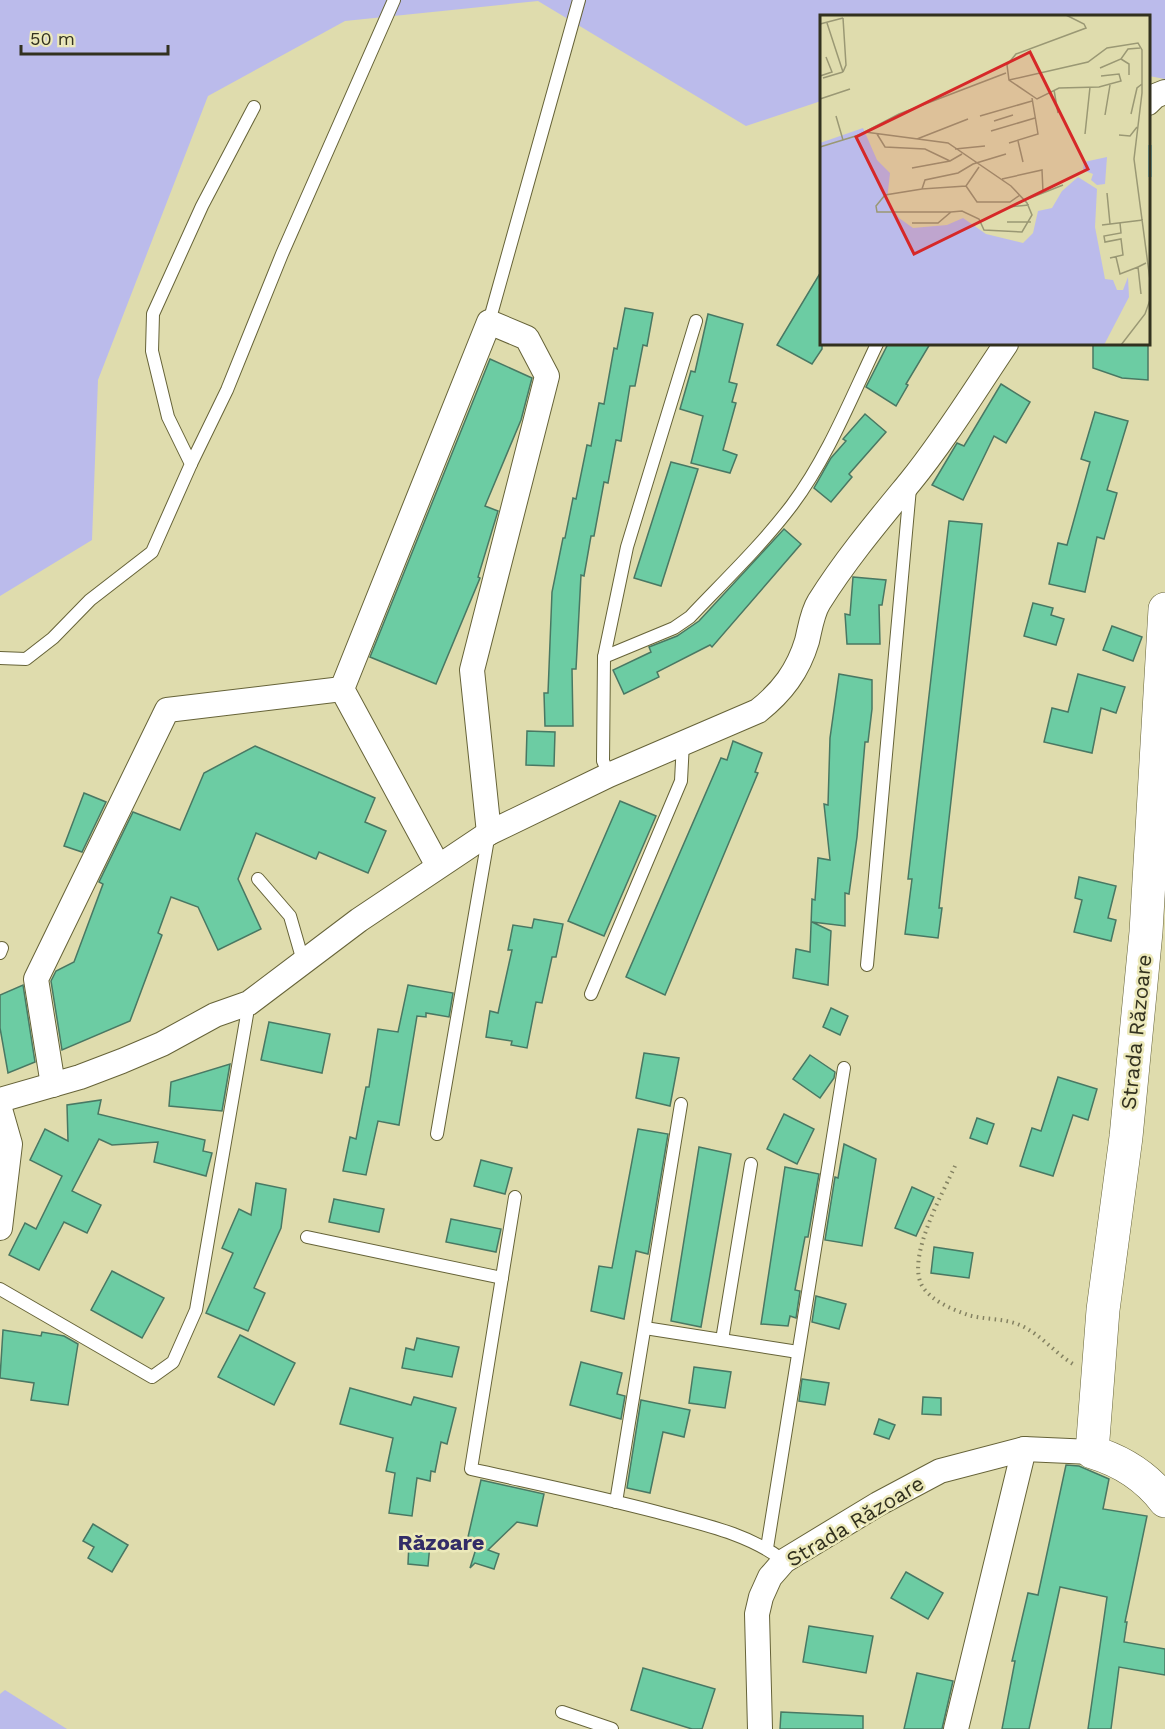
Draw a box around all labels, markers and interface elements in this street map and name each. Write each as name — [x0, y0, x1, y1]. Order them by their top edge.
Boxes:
inset map — [820, 15, 1150, 345]
scale bar — [21, 18, 168, 56]
text: 50 m — [30, 28, 75, 49]
street label: Strada Răzoare — [1115, 953, 1157, 1111]
street label: Strada Răzoare — [782, 1470, 928, 1572]
district label: Răzoare — [397, 1530, 485, 1555]

